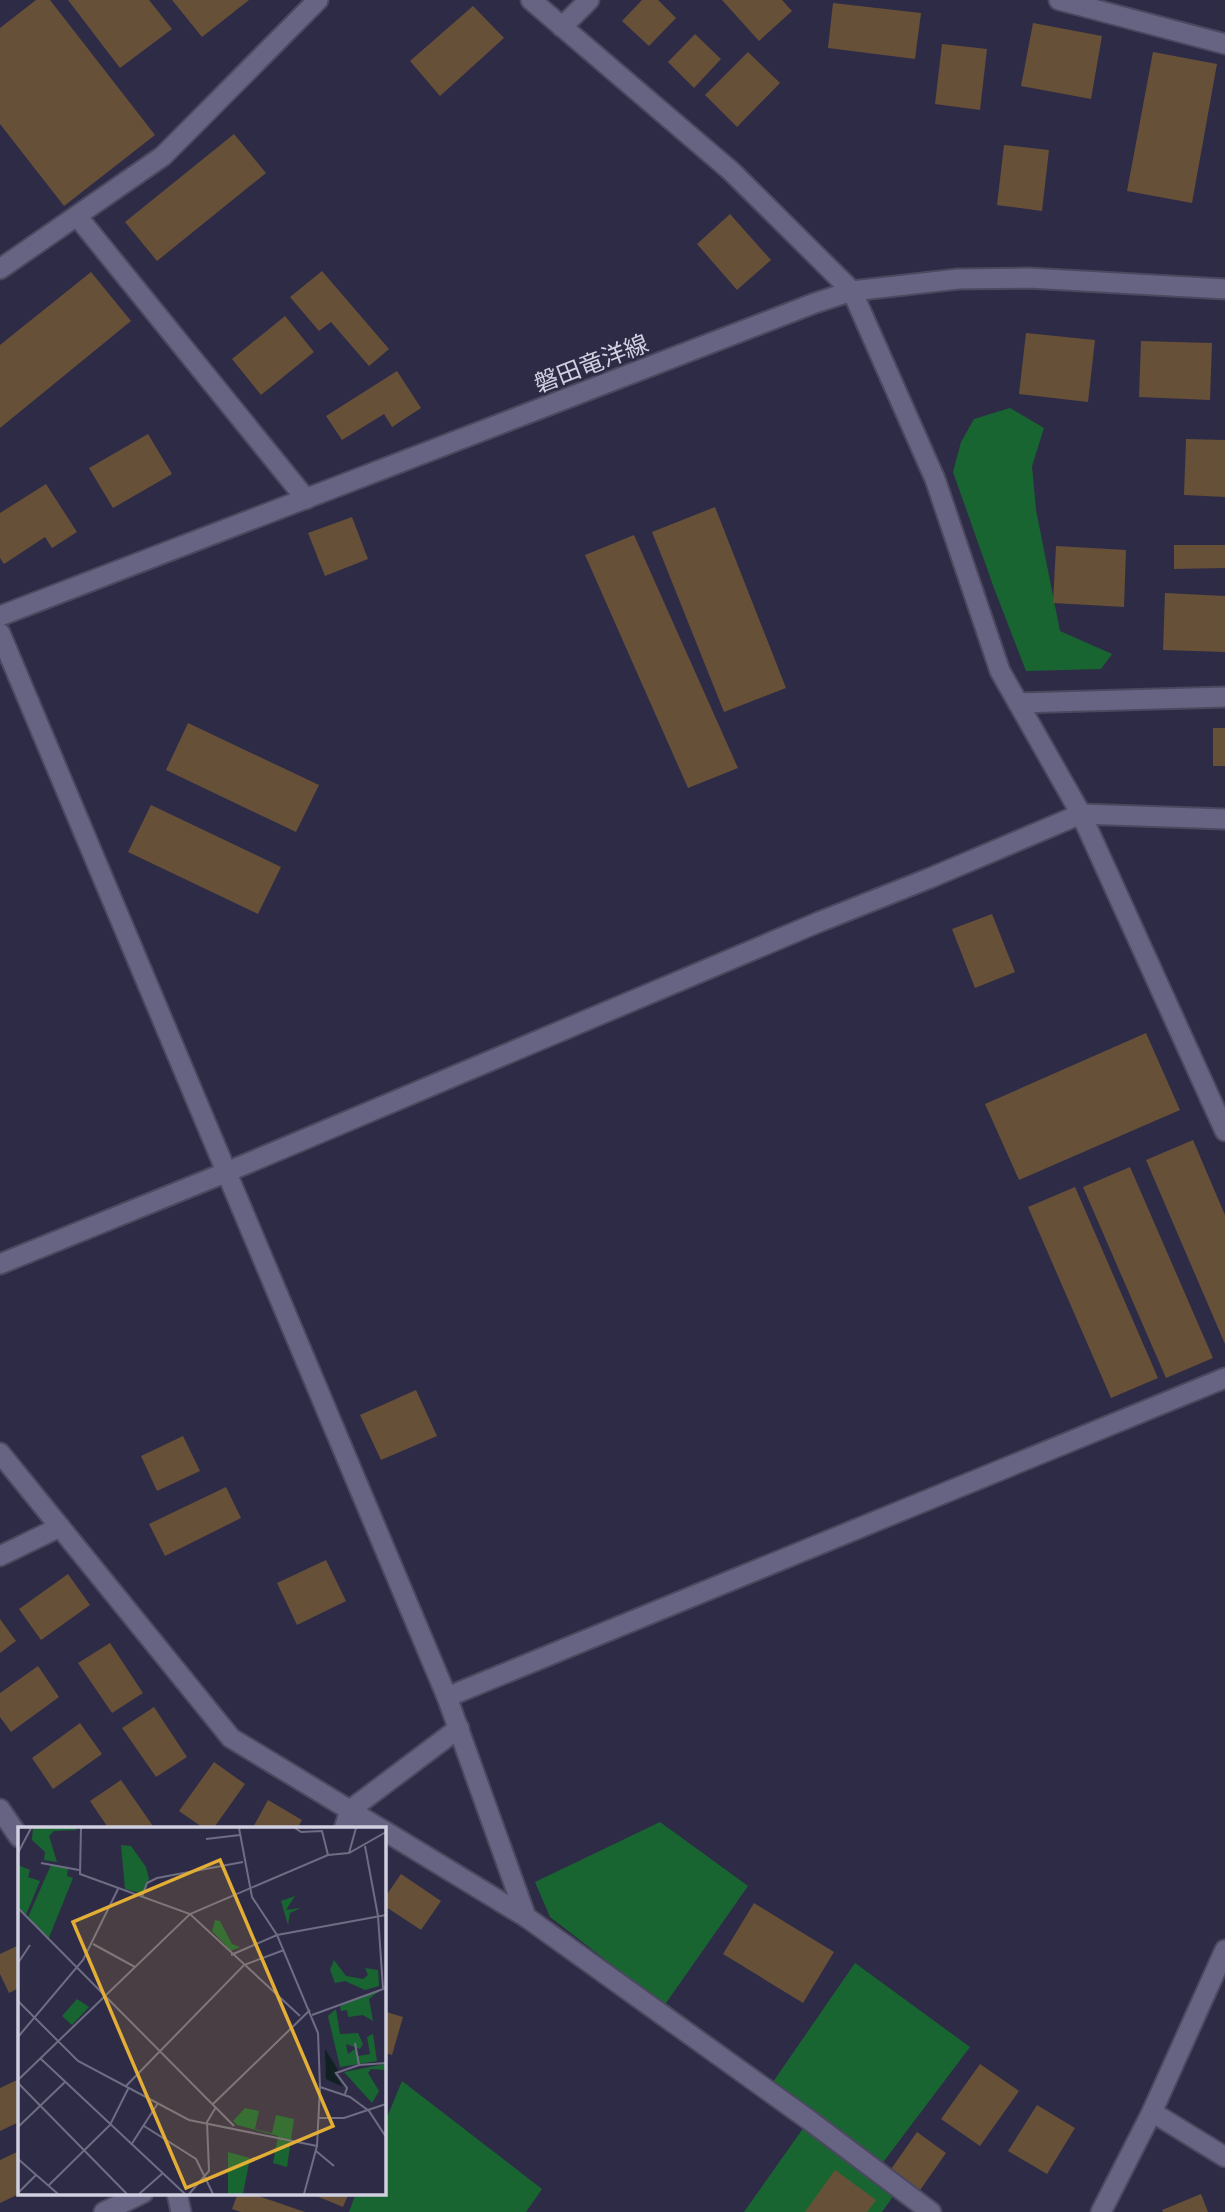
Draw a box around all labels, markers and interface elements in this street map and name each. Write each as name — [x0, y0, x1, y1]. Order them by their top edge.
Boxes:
street label: 磐田竜洋線 — [529, 325, 653, 401]
inset map — [18, 1827, 385, 2194]

